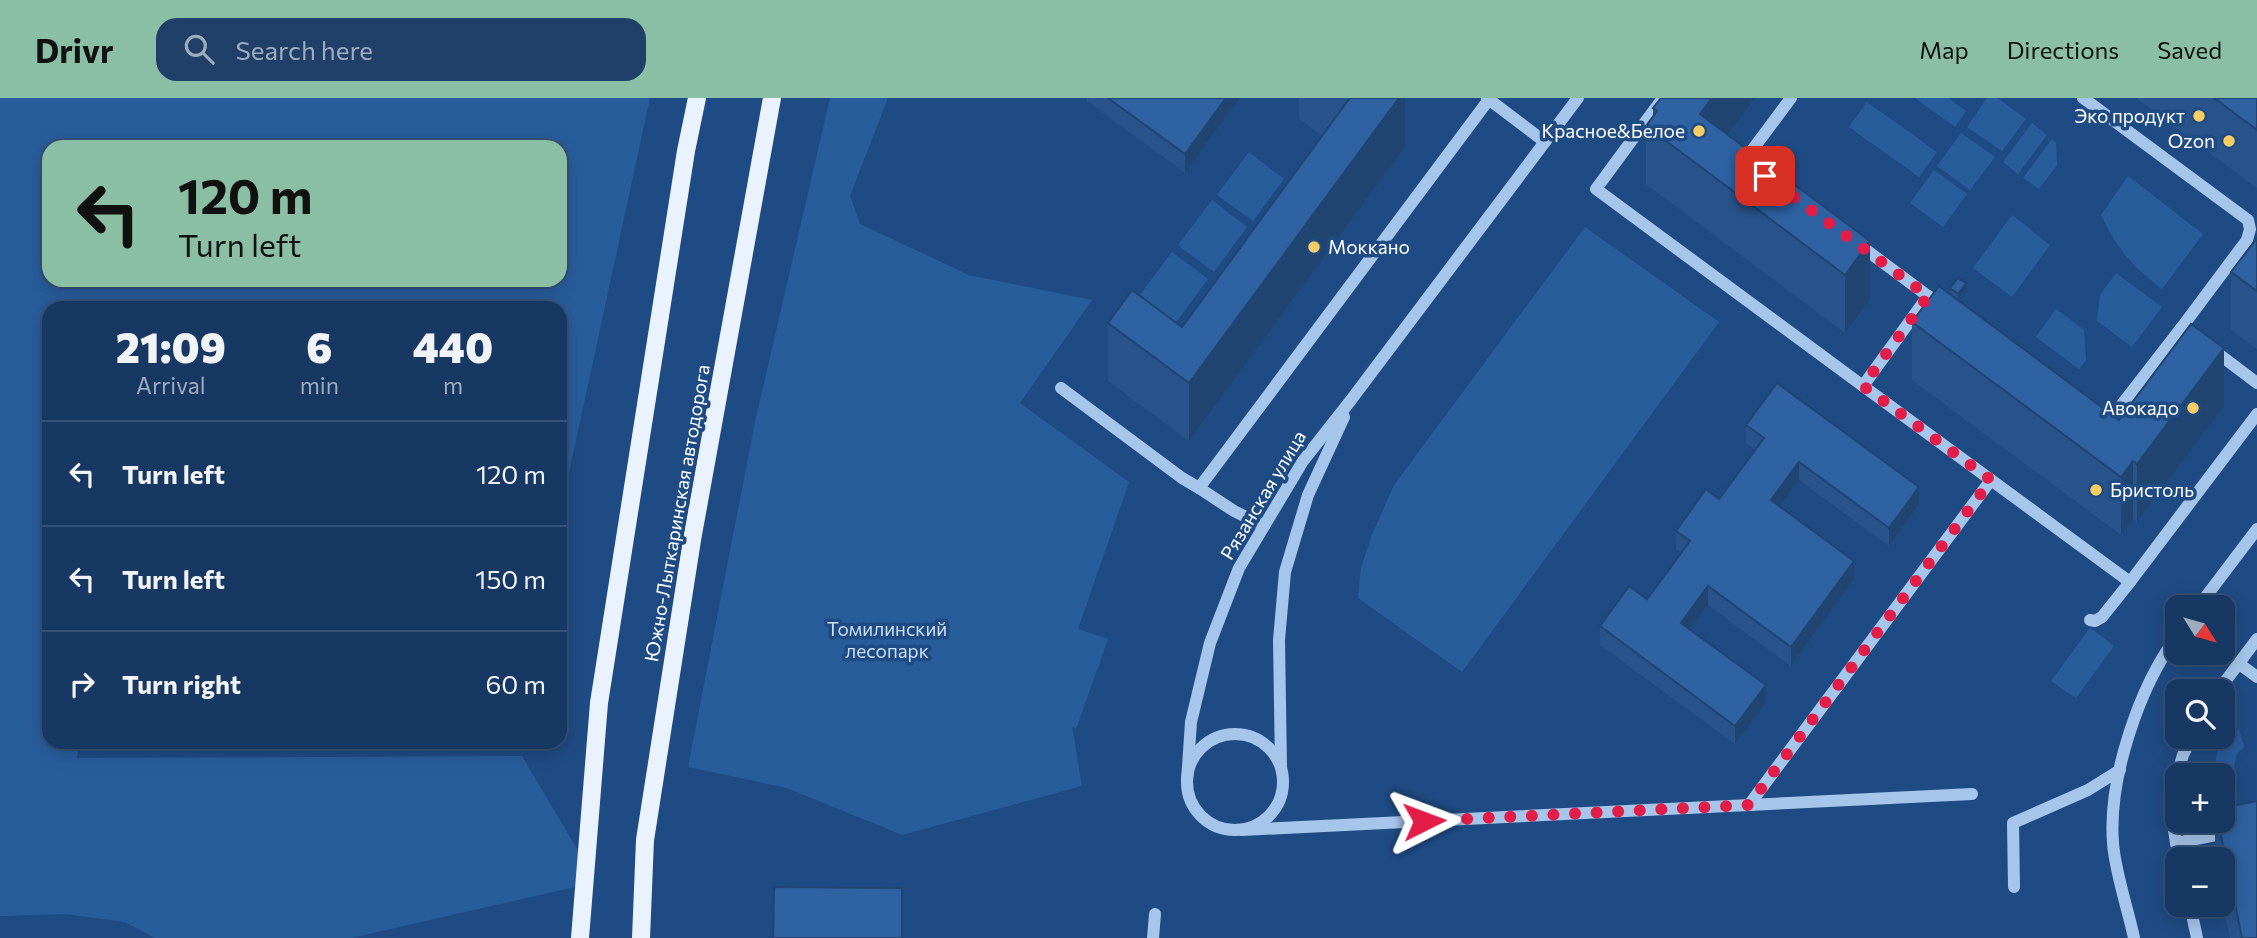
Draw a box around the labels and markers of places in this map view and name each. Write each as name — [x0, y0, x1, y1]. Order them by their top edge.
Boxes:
place label: Эко продукт — [2074, 104, 2185, 127]
marker: Эко продукт — [2191, 108, 2207, 124]
place label: Красное&Белое — [1541, 119, 1685, 142]
marker: Красное&Белое — [1691, 123, 1707, 139]
place label: Ozon — [2168, 129, 2215, 152]
marker: Ozon — [2221, 133, 2237, 149]
pin — [1735, 146, 1795, 206]
place label: Моккано — [1328, 235, 1410, 258]
marker: Моккано — [1306, 239, 1322, 255]
place label: Авокадо — [2102, 396, 2179, 419]
marker: Авокадо — [2185, 400, 2201, 416]
place label: Бристоль — [2110, 478, 2194, 501]
marker: Бристоль — [2088, 482, 2104, 498]

